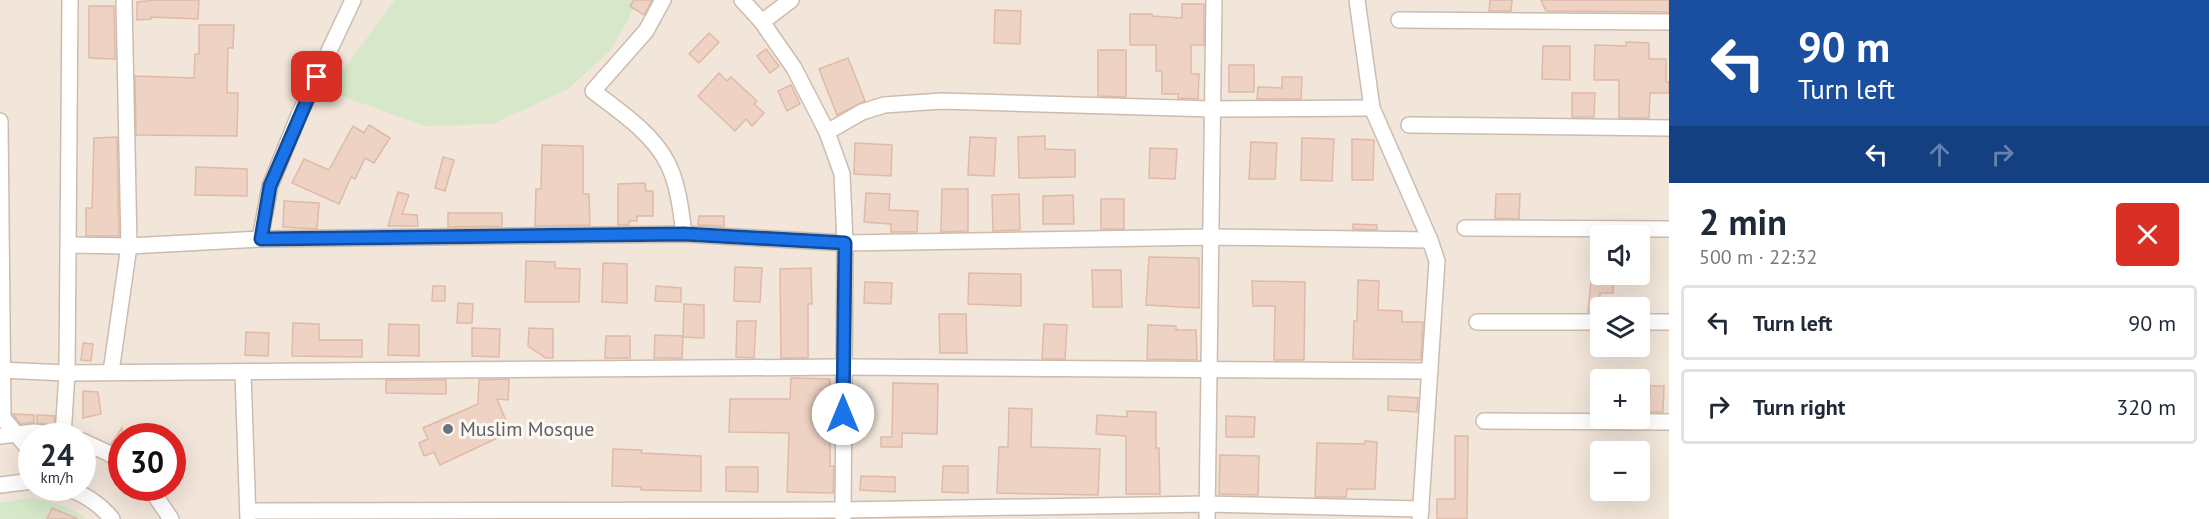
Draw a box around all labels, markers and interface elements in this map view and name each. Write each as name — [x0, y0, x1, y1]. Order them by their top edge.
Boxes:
text: 90 m — [1798, 19, 1890, 74]
icon: left — [1699, 24, 1777, 102]
pin — [291, 51, 342, 102]
icon: arrive — [300, 60, 333, 93]
text: Turn left — [1798, 72, 1895, 106]
icon: left — [1860, 138, 1893, 171]
icon: ahead — [1923, 138, 1956, 171]
icon: right — [1986, 138, 2019, 171]
text: 2 min — [1699, 198, 1787, 245]
button: close — [2116, 203, 2179, 266]
map controls — [1590, 225, 1650, 501]
button: sound — [1590, 225, 1650, 285]
text: 500 m · 22:32 — [1699, 244, 1817, 270]
button: layers — [1590, 297, 1650, 357]
icon: left — [1702, 306, 1735, 339]
text: Turn left — [1753, 309, 1833, 337]
text: 90 m — [2128, 309, 2176, 337]
button: + — [1590, 369, 1650, 429]
position arrow — [811, 382, 875, 446]
icon: right — [1702, 390, 1735, 423]
text: Turn right — [1753, 393, 1845, 421]
text: 320 m — [2116, 393, 2176, 421]
place label: Muslim Mosque — [460, 416, 594, 442]
marker: Muslim Mosque — [441, 422, 455, 436]
speed limit sign: 30 — [108, 423, 186, 501]
text: 24 — [40, 435, 74, 474]
button: − — [1590, 441, 1650, 501]
text: km/h — [41, 468, 73, 487]

